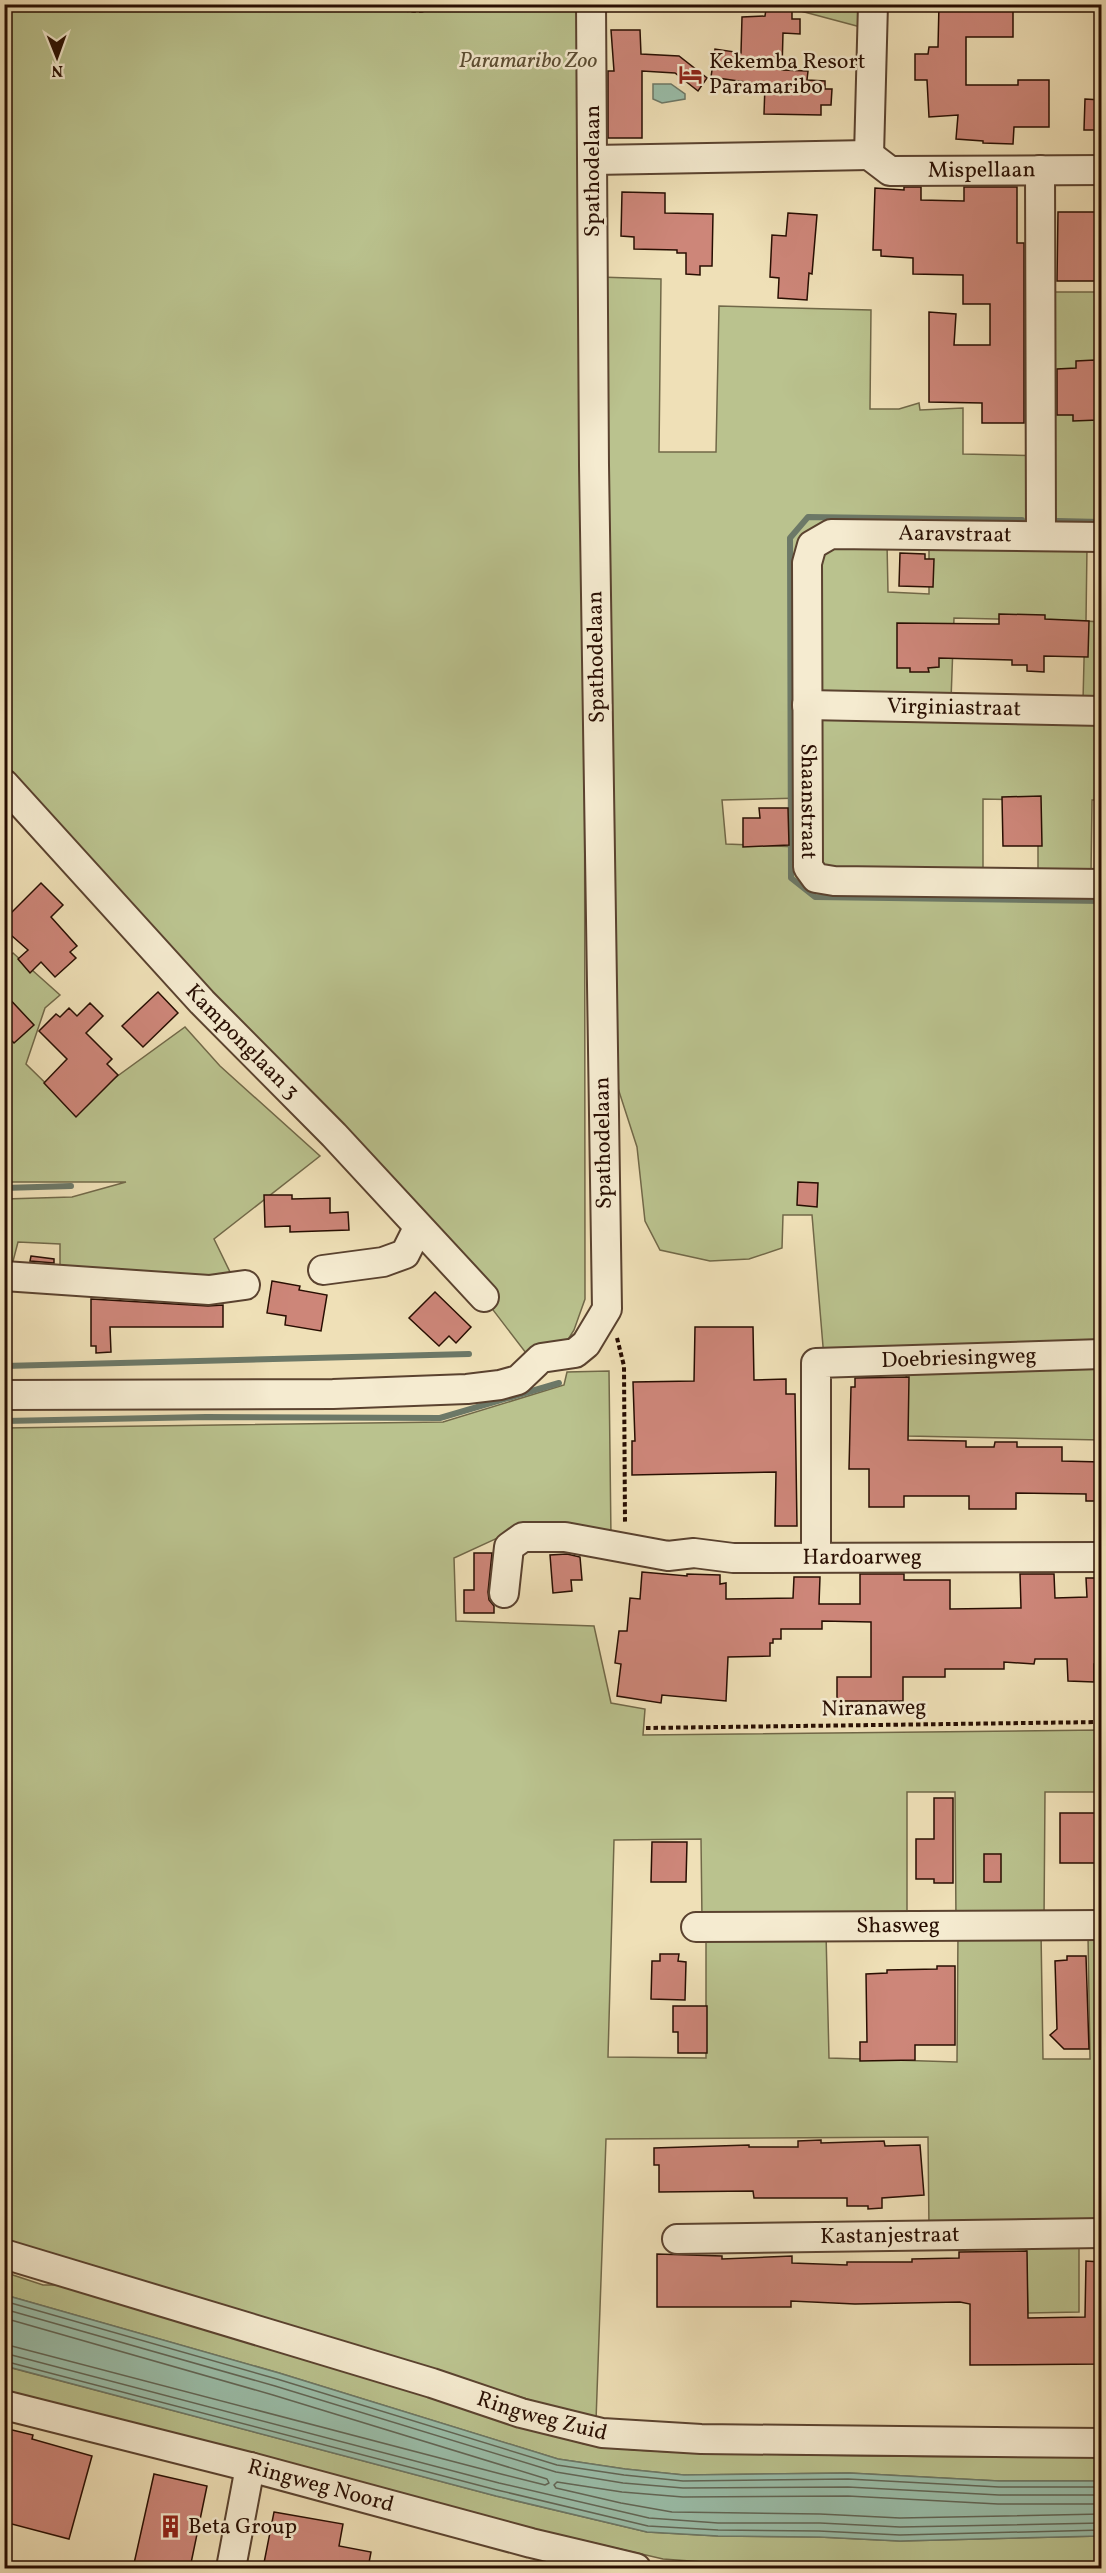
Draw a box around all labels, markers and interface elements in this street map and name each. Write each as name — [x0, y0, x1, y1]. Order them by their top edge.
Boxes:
north arrow — [27, 27, 87, 87]
park label: Paramaribo Zoo — [459, 46, 597, 77]
place label: Kekemba Resort Paramaribo — [709, 47, 866, 103]
text: N — [51, 59, 63, 81]
hotel icon: Kekemba Resort Paramaribo — [678, 62, 704, 88]
street label: Spathodelaan — [578, 105, 609, 237]
street label: Mispellaan — [928, 155, 1036, 186]
street label: Aaravstraat — [898, 519, 1012, 551]
street label: Spathodelaan — [580, 591, 614, 723]
street label: Virginiastraat — [887, 691, 1022, 725]
street label: Shaanstraat — [792, 743, 823, 860]
street label: Kamponglaan 3 — [178, 977, 306, 1107]
street label: Spathodelaan — [587, 1077, 621, 1209]
street label: Doebriesingweg — [881, 1341, 1037, 1376]
street label: Hardoarweg — [802, 1542, 922, 1573]
street label: Niranaweg — [821, 1693, 927, 1725]
street label: Shasweg — [856, 1910, 940, 1942]
street label: Kastanjestraat — [820, 2220, 960, 2252]
street label: Ringweg Zuid — [472, 2384, 610, 2449]
street label: Ringweg Noord — [244, 2452, 397, 2521]
place label: Beta Group — [188, 2512, 297, 2543]
building icon: Beta Group — [157, 2514, 183, 2540]

